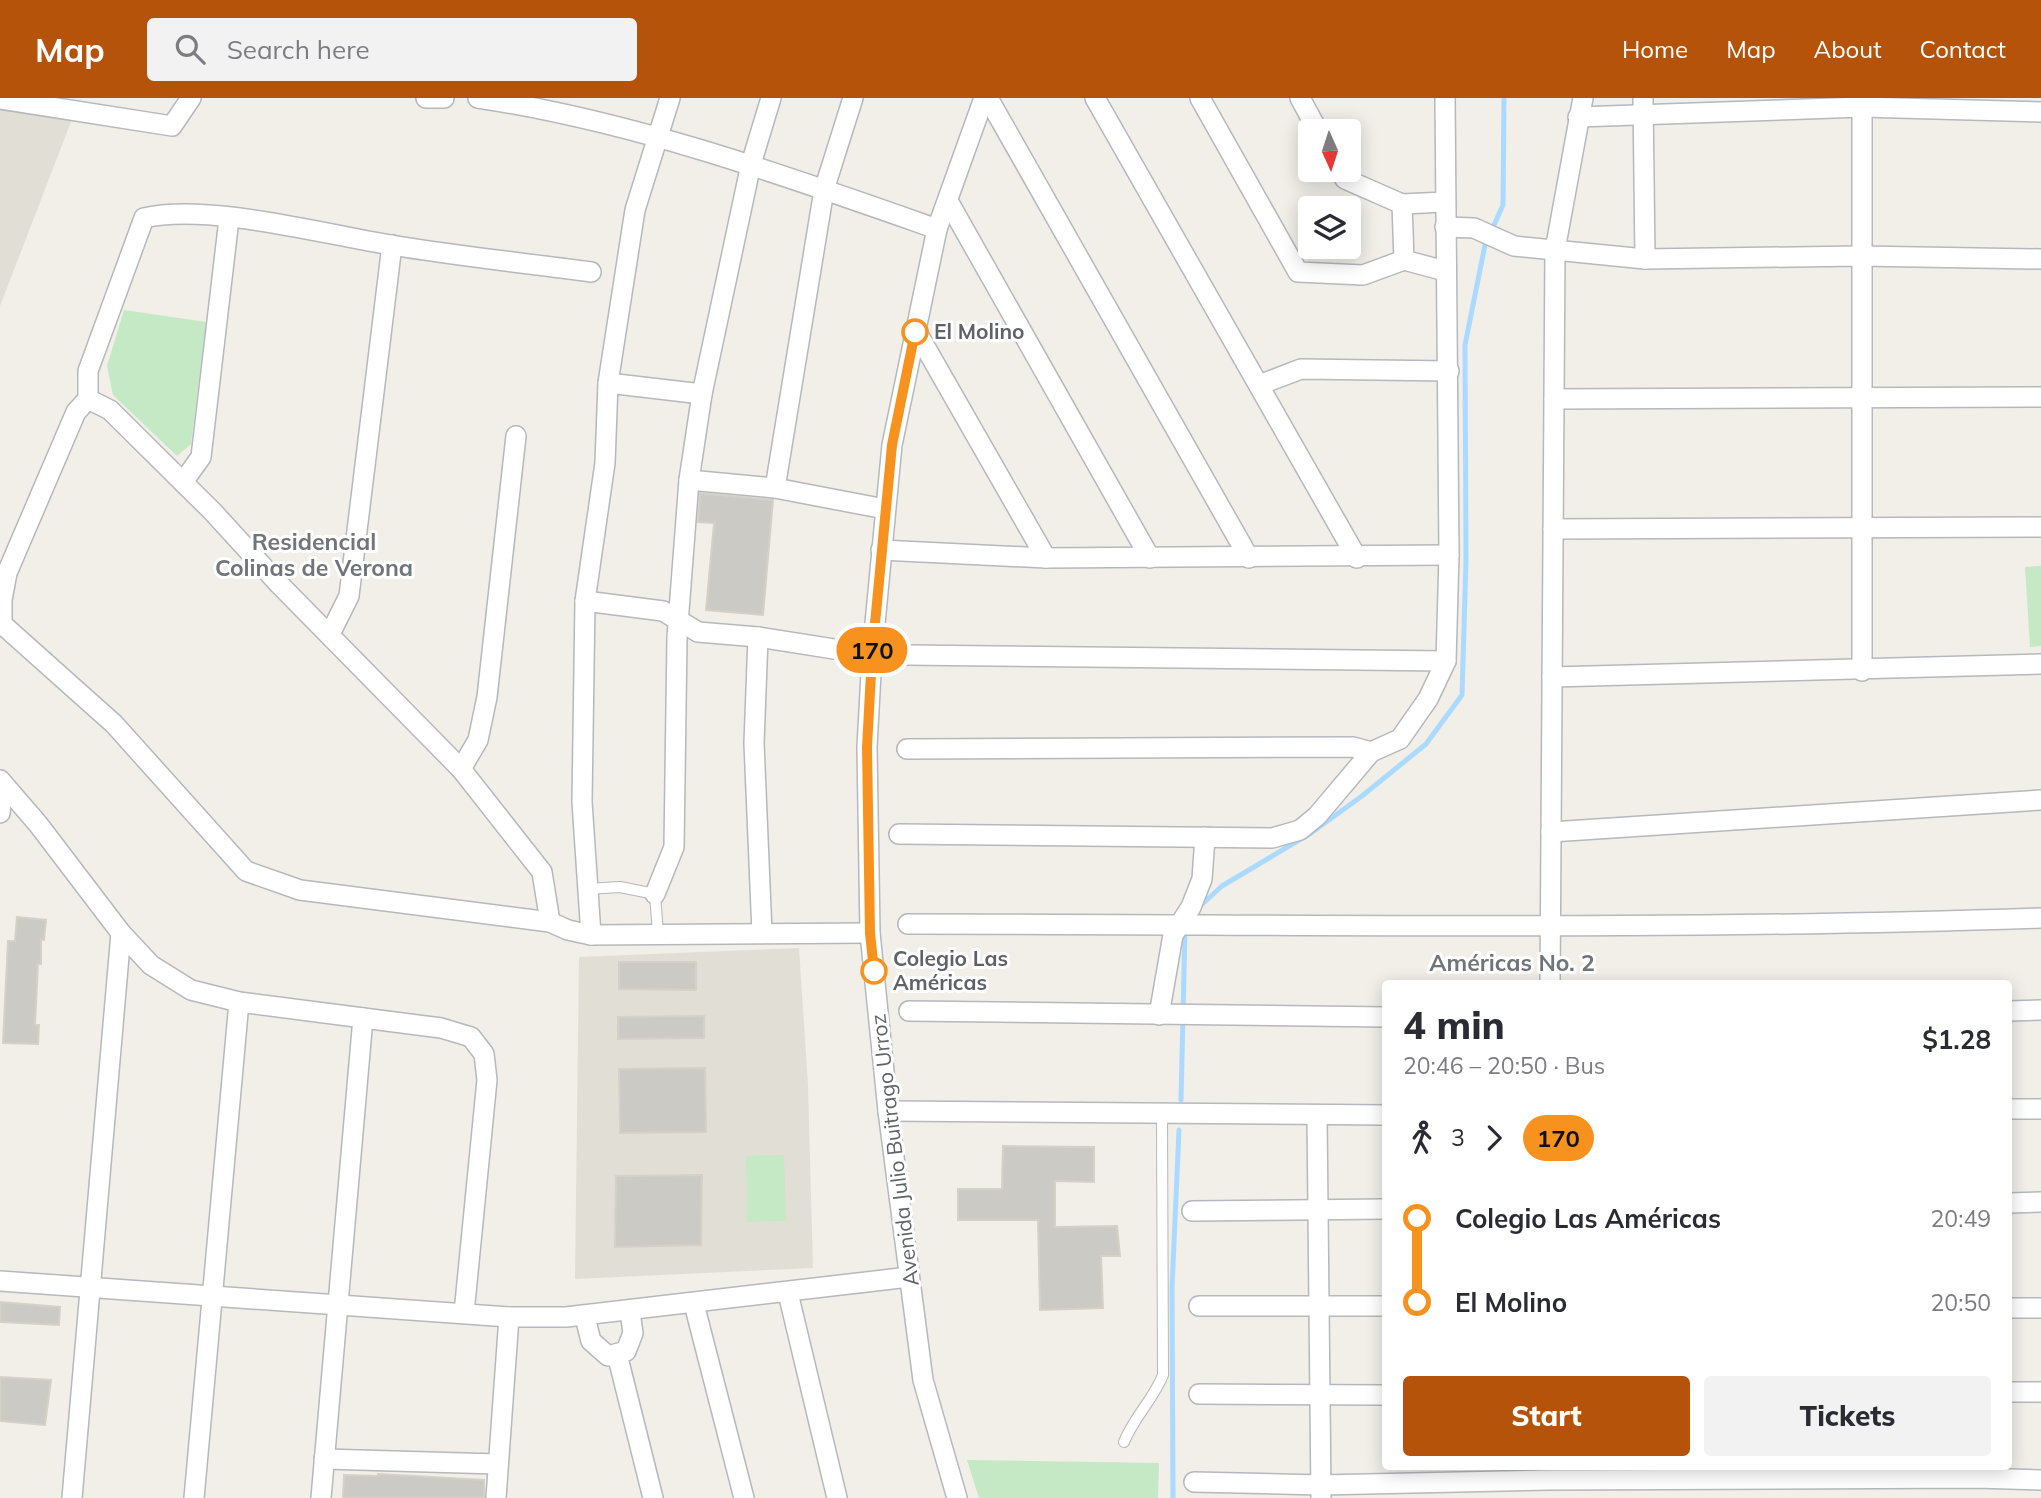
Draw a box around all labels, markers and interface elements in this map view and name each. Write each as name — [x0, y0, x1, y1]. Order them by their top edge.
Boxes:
search box — [147, 18, 637, 81]
text: Map — [35, 29, 105, 70]
icon: search — [171, 30, 209, 68]
text: Search here — [227, 33, 370, 66]
text: Home — [1622, 34, 1688, 64]
text: Map — [1726, 34, 1776, 64]
text: About — [1814, 34, 1882, 64]
text: Contact — [1920, 34, 2006, 64]
north arrow — [1298, 119, 1362, 182]
map controls — [1298, 119, 1361, 259]
button: layers — [1298, 196, 1361, 259]
place label: El Molino — [934, 318, 1025, 344]
marker: El Molino — [902, 319, 928, 345]
district label: Residencial Colinas de Verona — [215, 527, 413, 582]
line badge: 170 — [832, 627, 912, 673]
text: 170 — [850, 635, 894, 665]
place label: Colegio Las Américas — [893, 945, 1008, 995]
district label: Américas No. 2 — [1429, 948, 1595, 977]
marker: Colegio Las Américas — [861, 958, 887, 984]
text: 4 min — [1403, 1001, 1505, 1049]
street label: Avenida Julio Buitrago Urroz — [864, 1013, 924, 1288]
text: $1.28 — [1922, 1023, 1991, 1056]
text: 20:46 – 20:50 · Bus — [1403, 1051, 1605, 1080]
icon: walk — [1403, 1119, 1441, 1157]
icon: forward — [1475, 1119, 1513, 1157]
text: 3 — [1451, 1123, 1465, 1152]
text: 170 — [1537, 1123, 1580, 1153]
text: Colegio Las Américas — [1455, 1202, 1721, 1235]
text: 20:49 — [1931, 1204, 1991, 1233]
text: El Molino — [1455, 1286, 1567, 1319]
text: 20:50 — [1931, 1288, 1991, 1317]
button: Start — [1403, 1376, 1690, 1456]
button: Tickets — [1704, 1376, 1991, 1456]

